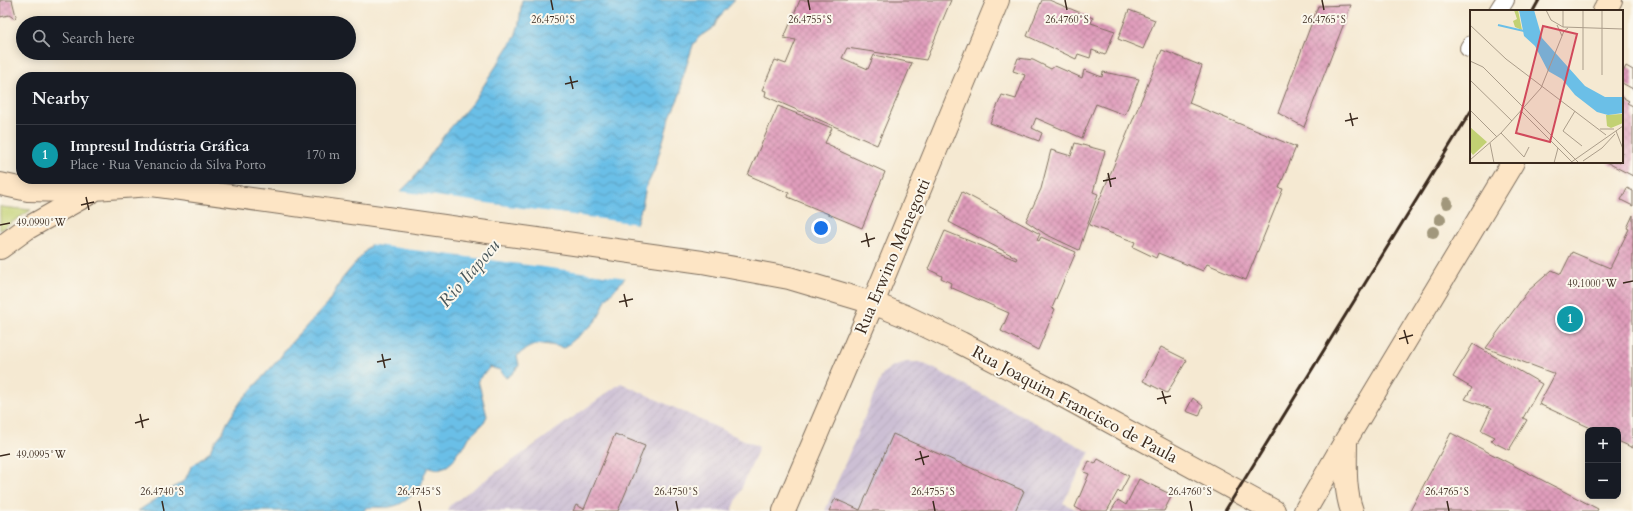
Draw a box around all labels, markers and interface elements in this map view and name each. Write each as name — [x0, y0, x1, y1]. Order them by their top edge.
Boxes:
inset map — [1470, 10, 1623, 163]
text: 26.4750°S — [531, 13, 575, 27]
text: 26.4755°S — [788, 13, 832, 27]
text: 26.4760°S — [1045, 13, 1089, 27]
text: 26.4765°S — [1302, 13, 1346, 27]
search box — [16, 16, 356, 60]
icon: search — [30, 27, 52, 49]
text: Search here — [62, 28, 135, 48]
text: Nearby — [32, 87, 89, 110]
text: Impresul Indústria Gráfica — [70, 136, 250, 156]
text: 1 — [42, 146, 48, 164]
text: 170 m — [306, 146, 340, 164]
text: Place · Rua Venancio da Silva Porto — [70, 156, 266, 174]
street label: Rua Erwino Menegotti — [849, 175, 936, 338]
text: 49.0990°W — [16, 216, 67, 230]
your location — [811, 218, 831, 238]
water label: Rio Itapocu — [433, 234, 506, 313]
text: 49.1000°W — [1567, 277, 1618, 291]
pin: 1 — [1557, 304, 1583, 334]
street label: Rua Joaquim Francisco de Paula — [968, 340, 1182, 469]
map controls — [1585, 427, 1621, 499]
button: + — [1585, 427, 1621, 463]
text: 49.0995°W — [16, 448, 67, 462]
button: − — [1585, 463, 1621, 499]
text: 26.4740°S — [140, 485, 184, 499]
text: 26.4745°S — [397, 485, 441, 499]
text: 26.4750°S — [654, 485, 698, 499]
text: 26.4755°S — [911, 485, 955, 499]
text: 26.4760°S — [1168, 485, 1212, 499]
text: 26.4765°S — [1425, 485, 1469, 499]

